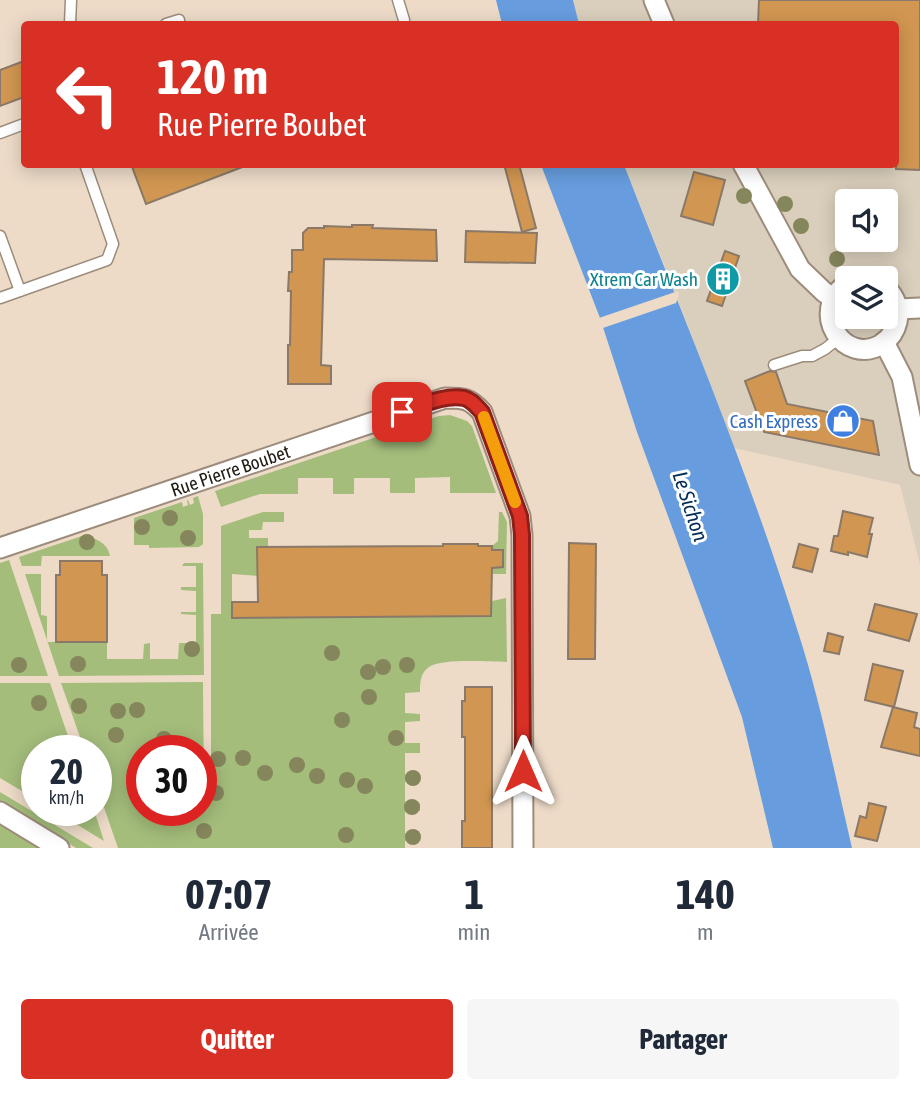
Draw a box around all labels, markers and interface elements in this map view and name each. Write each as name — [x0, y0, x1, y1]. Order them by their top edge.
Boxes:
text: 120 m — [157, 48, 268, 104]
icon: left — [42, 49, 133, 140]
text: Rue Pierre Boubet — [157, 106, 367, 143]
map controls — [835, 189, 898, 329]
button: sound — [835, 189, 898, 252]
building icon: Xtrem Car Wash — [704, 260, 742, 298]
button: layers — [835, 266, 898, 329]
place label: Xtrem Car Wash — [590, 268, 698, 290]
pin — [372, 382, 432, 442]
icon: arrive — [383, 393, 421, 431]
shop icon: Cash Express — [824, 402, 862, 440]
place label: Cash Express — [730, 410, 818, 432]
street label: Rue Pierre Boubet — [168, 440, 293, 501]
water label: Le Sichon — [668, 468, 714, 544]
position arrow — [486, 734, 560, 808]
speed limit sign: 30 — [126, 735, 217, 826]
text: 20 — [50, 751, 83, 791]
text: km/h — [49, 787, 84, 808]
text: 07:07 — [185, 870, 272, 918]
text: 1 — [464, 870, 484, 918]
text: 140 — [676, 870, 735, 918]
text: Arrivée — [199, 919, 259, 945]
text: min — [458, 919, 491, 945]
text: m — [697, 919, 714, 945]
button: Quitter — [21, 999, 453, 1079]
button: Partager — [467, 999, 899, 1079]

